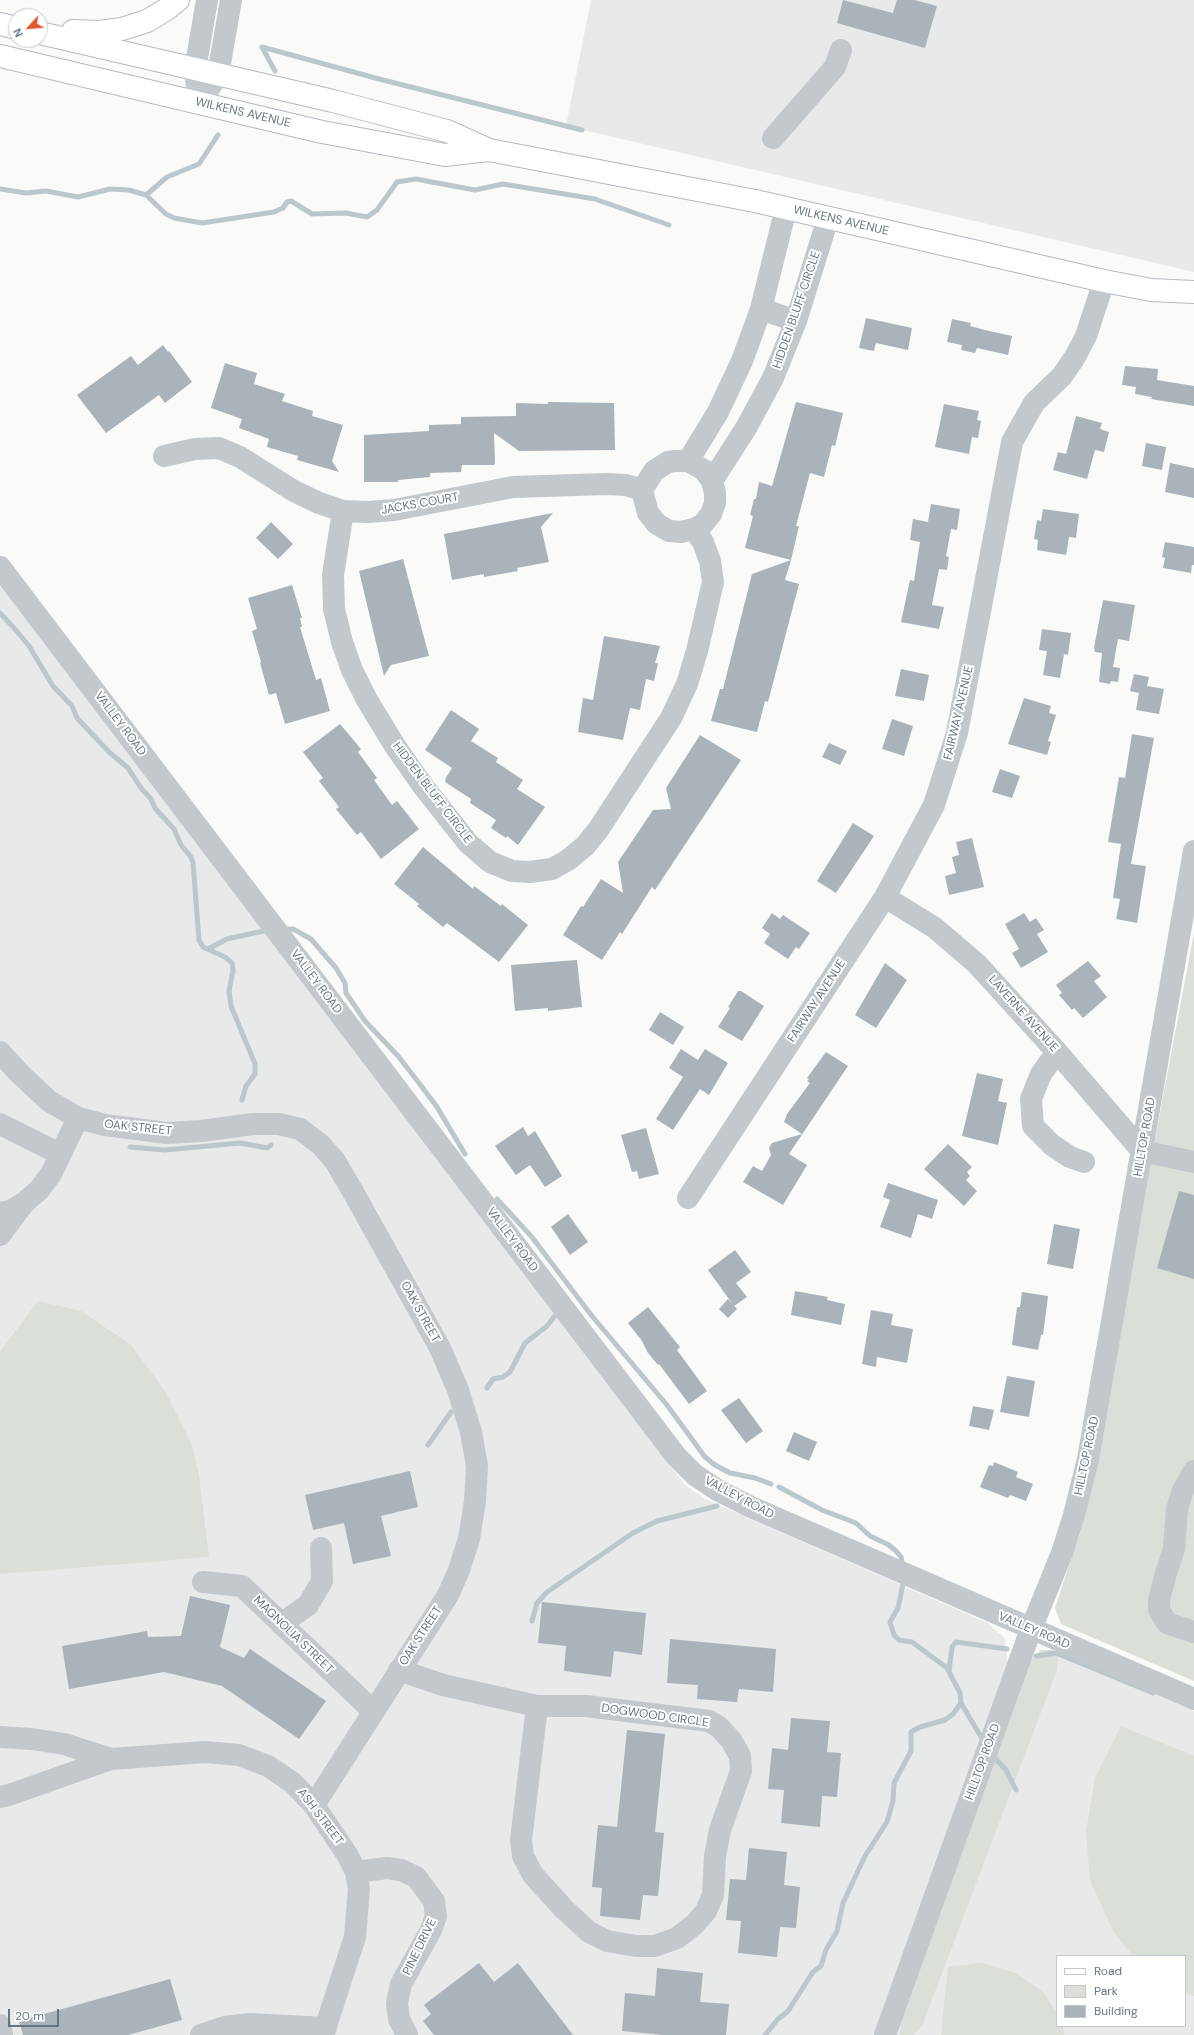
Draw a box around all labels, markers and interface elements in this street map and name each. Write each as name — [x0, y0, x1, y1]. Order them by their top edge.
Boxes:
north arrow — [8, 8, 48, 48]
text: N — [10, 26, 26, 39]
street label: WILKENS AVENUE — [194, 95, 292, 131]
street label: WILKENS AVENUE — [792, 203, 890, 239]
street label: HIDDEN BLUFF CIRCLE — [770, 249, 824, 371]
street label: JACKS COURT — [380, 490, 460, 518]
street label: FAIRWAY AVENUE — [941, 665, 977, 761]
street label: VALLEY ROAD — [91, 689, 149, 759]
street label: HIDDEN BLUFF CIRCLE — [389, 740, 475, 846]
street label: VALLEY ROAD — [287, 947, 345, 1017]
street label: FAIRWAY AVENUE — [785, 957, 849, 1045]
street label: LAVERNE AVENUE — [985, 973, 1061, 1055]
street label: HILLTOP ROAD — [1131, 1096, 1159, 1178]
street label: OAK STREET — [104, 1117, 172, 1139]
street label: VALLEY ROAD — [483, 1205, 541, 1275]
street label: OAK STREET — [397, 1279, 443, 1345]
street label: HILLTOP ROAD — [1072, 1415, 1102, 1497]
street label: VALLEY ROAD — [702, 1474, 776, 1522]
street label: MAGNOLIA STREET — [250, 1593, 336, 1677]
street label: OAK STREET — [397, 1604, 445, 1668]
street label: VALLEY ROAD — [996, 1609, 1072, 1653]
street label: DOGWOOD CIRCLE — [600, 1701, 710, 1731]
street label: HILLTOP ROAD — [963, 1722, 1003, 1802]
street label: ASH STREET — [294, 1786, 346, 1848]
street label: PINE DRIVE — [400, 1916, 440, 1978]
legend — [1056, 1955, 1186, 2027]
text: Road — [1094, 1963, 1122, 1979]
text: Park — [1094, 1983, 1118, 1999]
scale bar — [10, 2001, 61, 2027]
text: Building — [1094, 2003, 1138, 2019]
text: 20 m — [15, 2008, 44, 2024]

